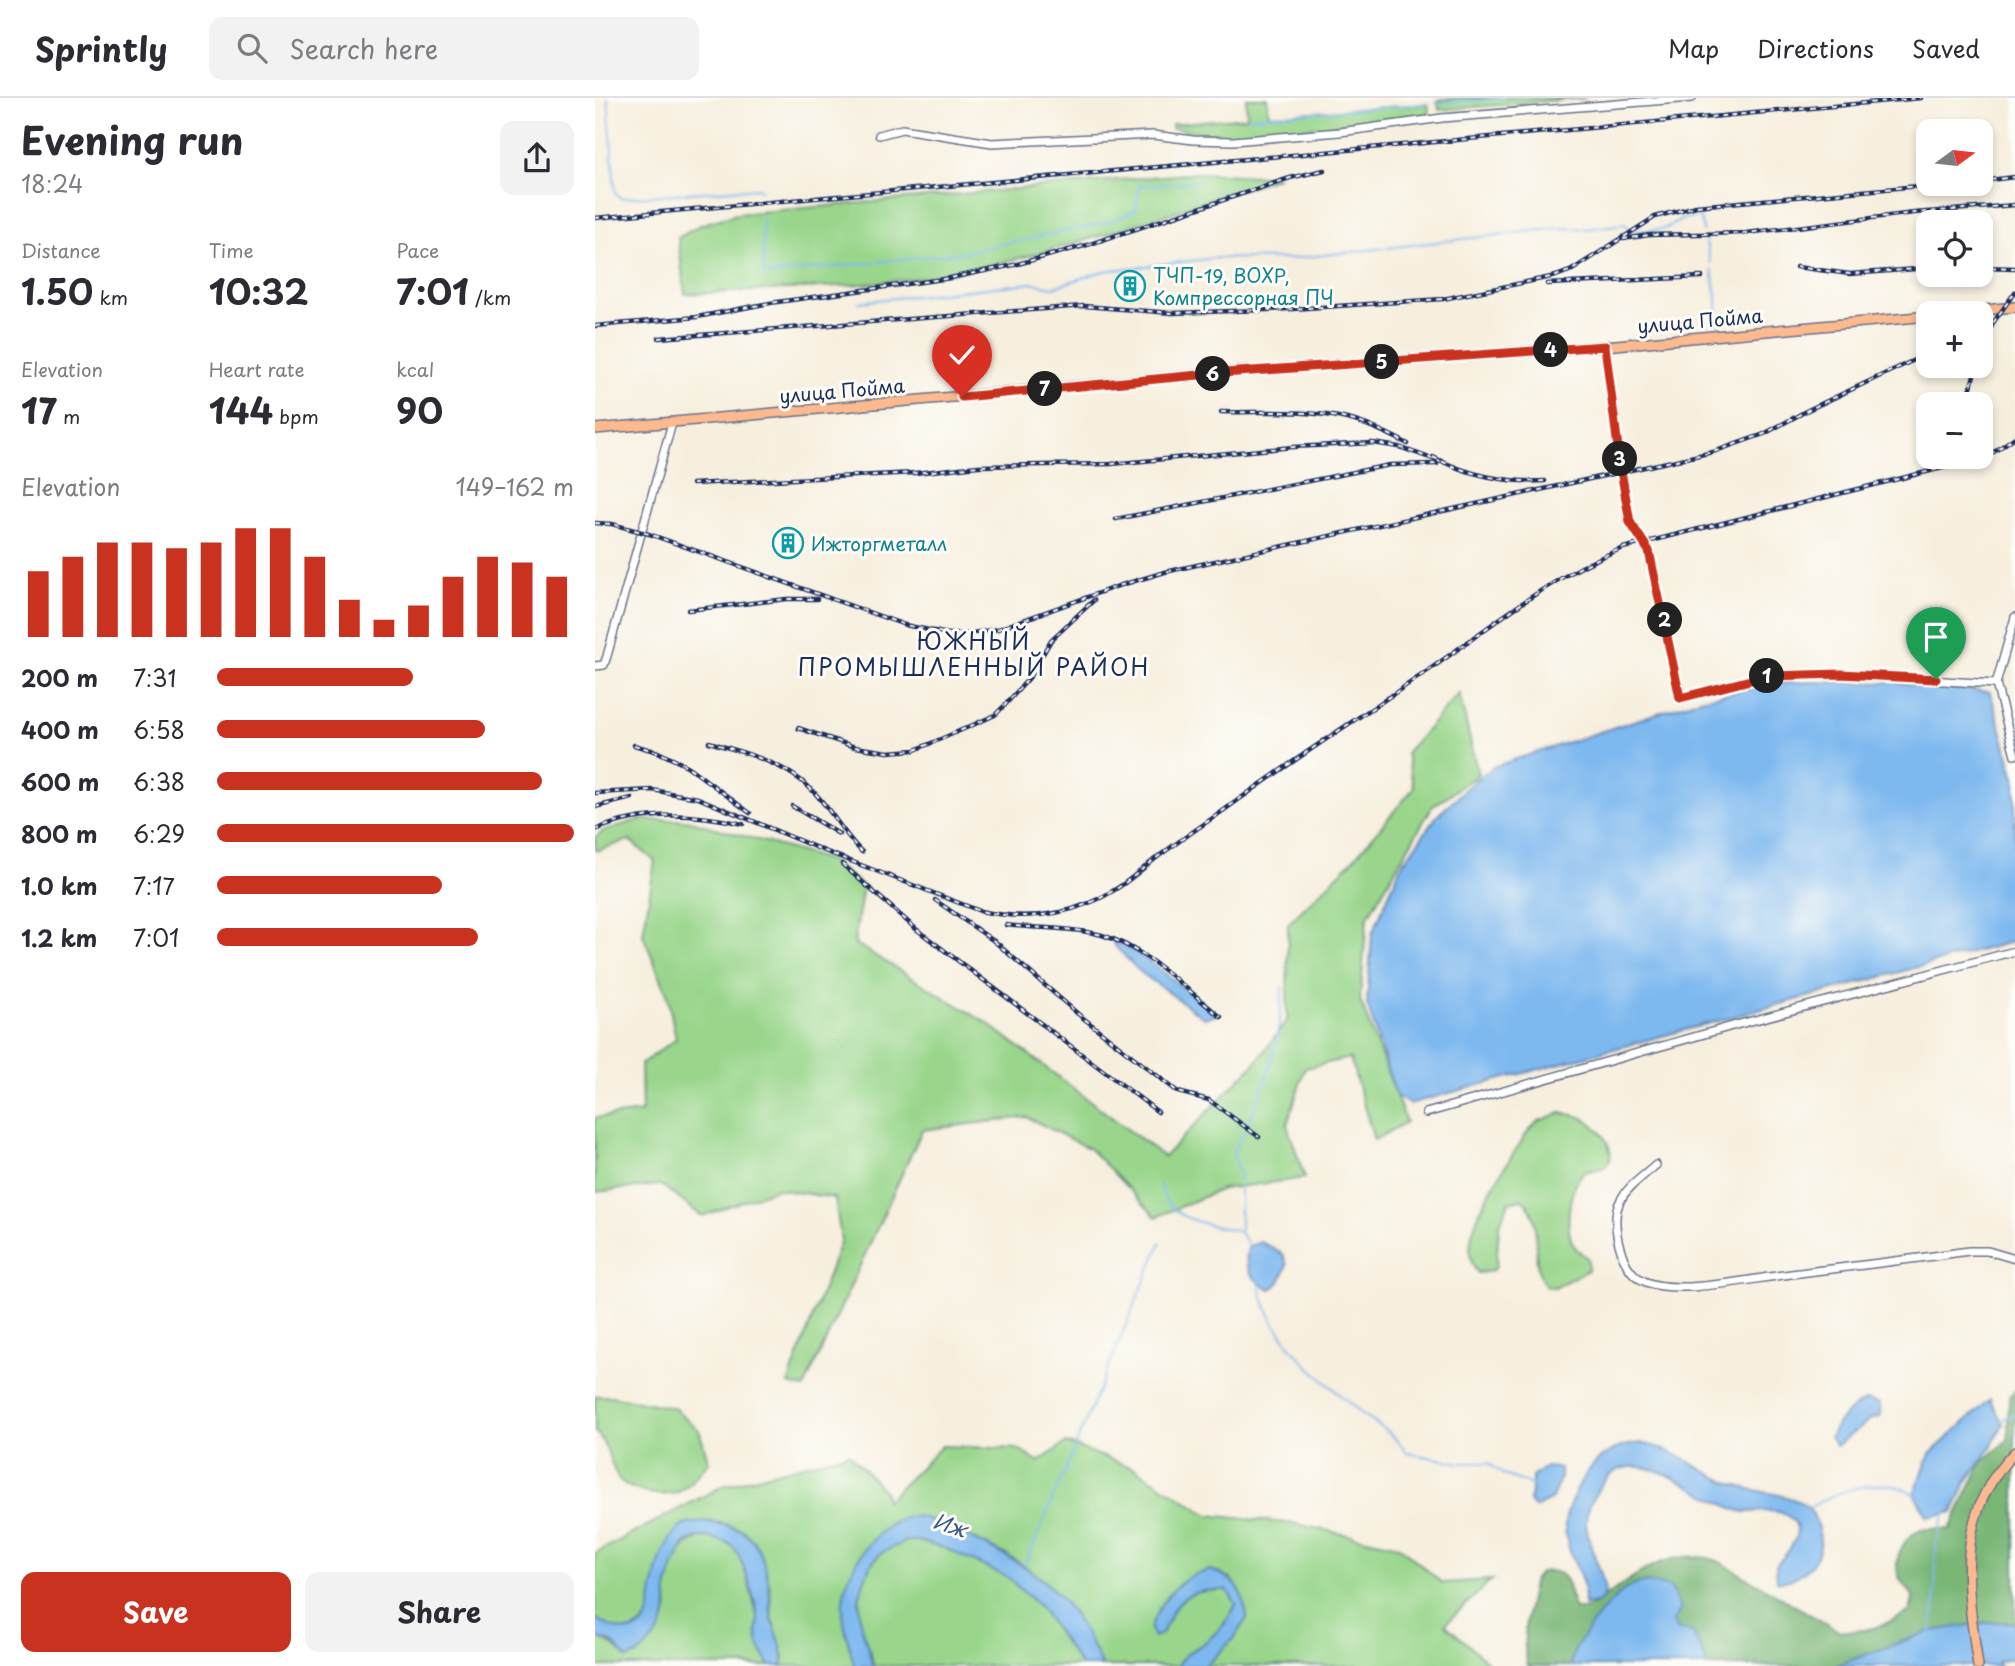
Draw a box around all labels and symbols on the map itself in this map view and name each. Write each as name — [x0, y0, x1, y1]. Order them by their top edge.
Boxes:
north arrow — [1916, 119, 1993, 196]
place label: ТЧП-19, ВОХР, Компрессорная ПЧ — [1153, 261, 1334, 311]
building icon: ТЧП-19, ВОХР, Компрессорная ПЧ — [1113, 269, 1147, 303]
street label: улица Пойма — [1636, 301, 1764, 339]
pin — [932, 325, 992, 397]
pin: 4 — [1534, 332, 1569, 368]
pin: 5 — [1365, 344, 1399, 380]
pin: 6 — [1195, 356, 1231, 392]
street label: улица Пойма — [778, 371, 906, 409]
pin: 7 — [1028, 372, 1063, 406]
pin: 3 — [1602, 442, 1637, 476]
building icon: Ижторгметалл — [771, 526, 805, 560]
place label: Ижторгметалл — [811, 529, 947, 557]
pin: 2 — [1647, 602, 1683, 638]
pin — [1906, 607, 1966, 679]
district label: ЮЖНЫЙ ПРОМЫШЛЕННЫЙ РАЙОН — [798, 623, 1150, 684]
pin: 1 — [1749, 658, 1785, 694]
water label: Иж — [929, 1504, 974, 1545]

